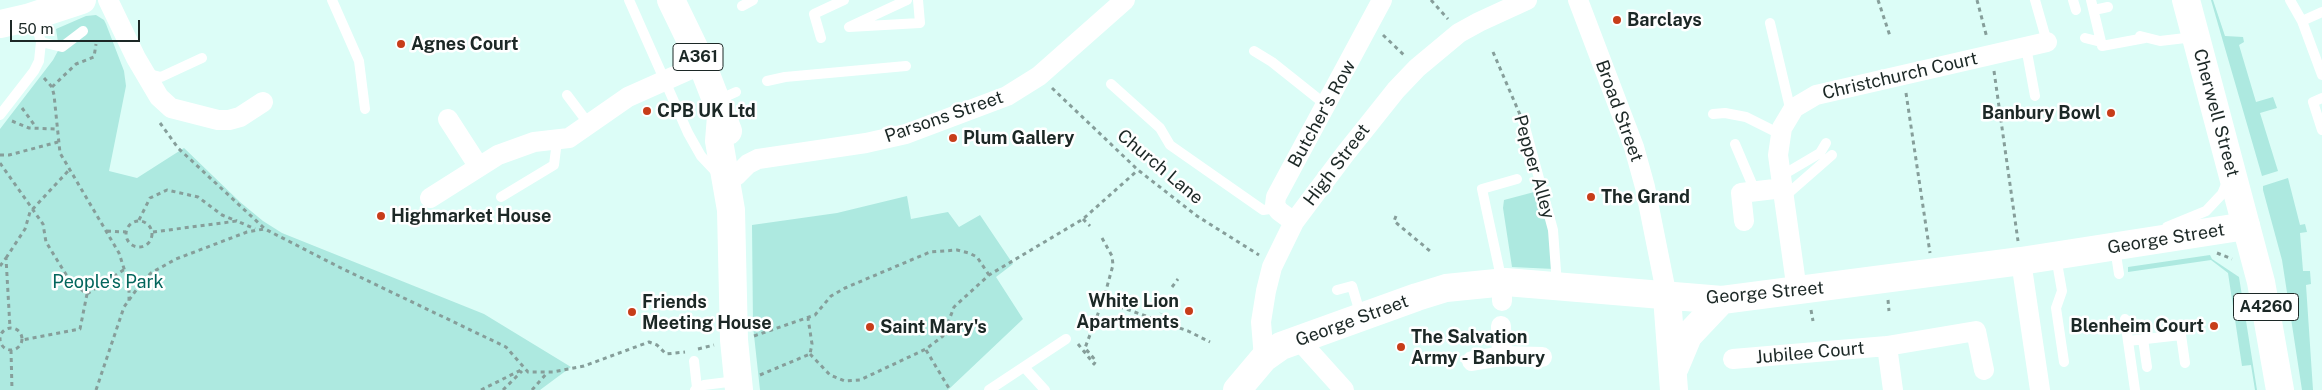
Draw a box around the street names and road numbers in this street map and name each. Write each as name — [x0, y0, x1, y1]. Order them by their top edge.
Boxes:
road number: A361 — [673, 44, 723, 70]
street label: Cherwell Street — [2189, 47, 2243, 179]
street label: Christchurch Court — [1820, 48, 1980, 104]
street label: Butcher's Row — [1284, 57, 1360, 171]
street label: Broad Street — [1591, 57, 1647, 165]
street label: Parsons Street — [882, 87, 1006, 147]
street label: Pepper Alley — [1509, 112, 1559, 222]
street label: High Street — [1299, 120, 1375, 210]
street label: Church Lane — [1113, 125, 1207, 209]
street label: George Street — [2106, 219, 2226, 259]
street label: George Street — [1705, 277, 1825, 309]
street label: George Street — [1293, 291, 1411, 351]
road number: A4260 — [2234, 294, 2298, 320]
street label: Jubilee Court — [1755, 337, 1865, 369]

